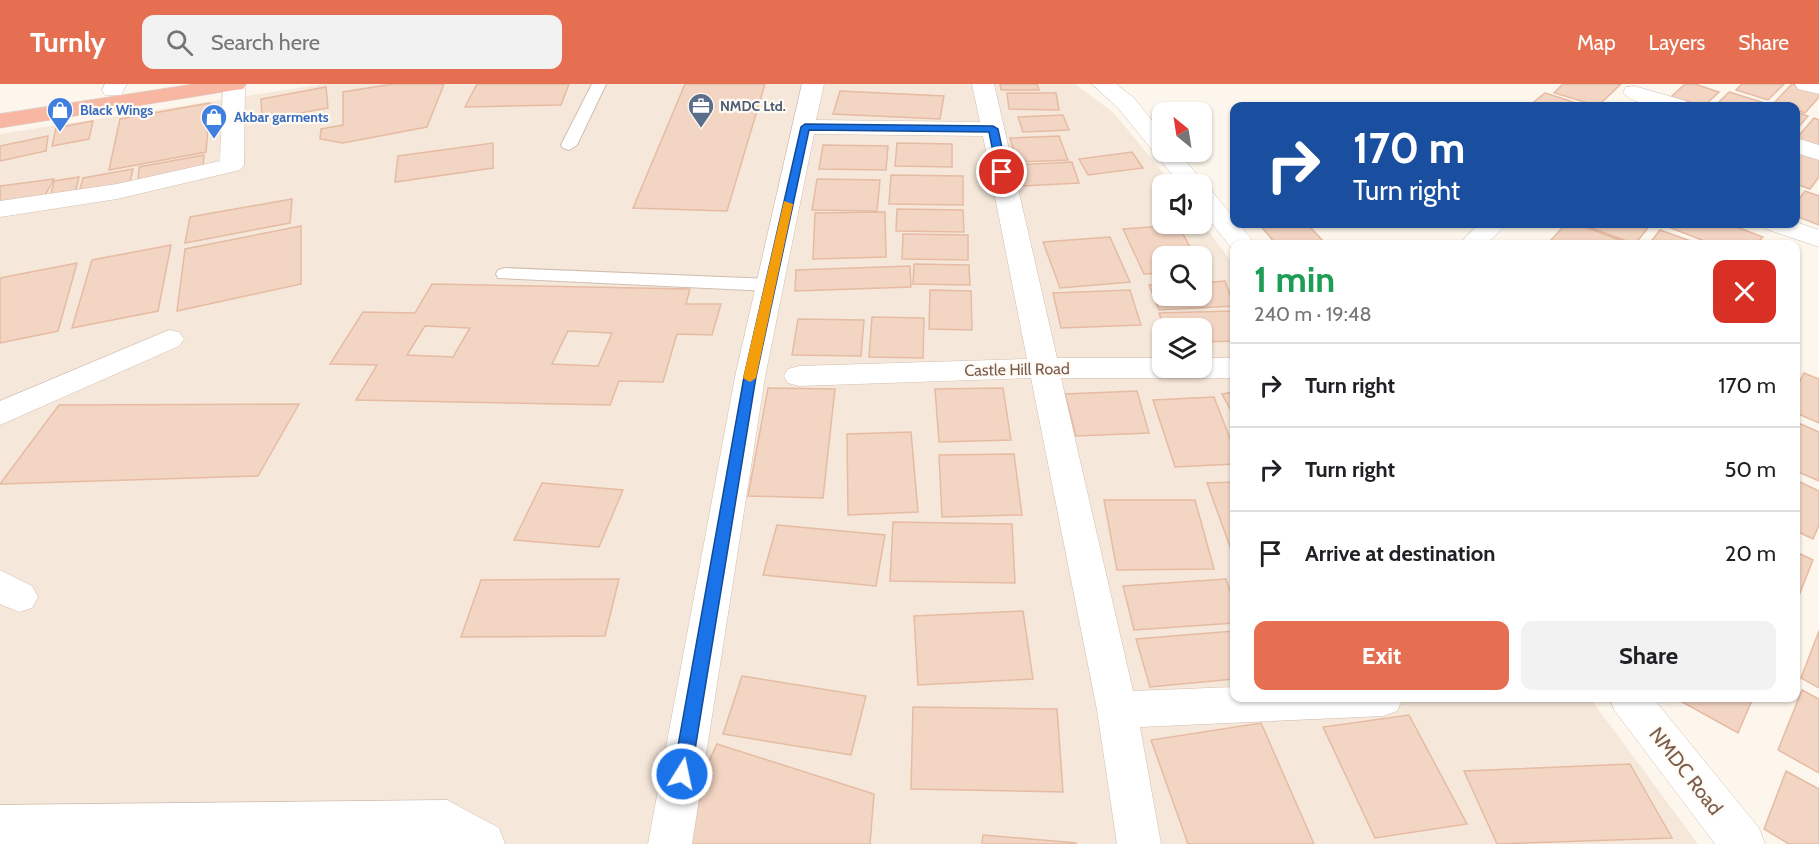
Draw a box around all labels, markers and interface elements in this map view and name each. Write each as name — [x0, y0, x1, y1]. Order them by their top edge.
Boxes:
search box — [142, 15, 562, 69]
text: Turnly — [30, 25, 106, 59]
icon: search — [163, 26, 196, 59]
text: Search here — [211, 29, 320, 56]
text: Map — [1577, 30, 1616, 55]
text: Layers — [1649, 30, 1705, 55]
text: Share — [1738, 30, 1789, 55]
office icon: NMDC Ltd. — [686, 91, 716, 129]
shop icon: Black Wings — [45, 95, 75, 133]
place label: NMDC Ltd. — [720, 97, 786, 115]
place label: Black Wings — [80, 101, 153, 119]
shop icon: Akbar garments — [199, 102, 229, 140]
north arrow — [1152, 102, 1212, 162]
map controls — [1152, 102, 1212, 378]
place label: Akbar garments — [234, 108, 329, 126]
text: 170 m — [1353, 122, 1465, 174]
icon: right — [1254, 126, 1332, 204]
pin — [976, 146, 1027, 197]
icon: arrive — [985, 155, 1018, 188]
button: sound — [1152, 174, 1212, 234]
text: Turn right — [1353, 174, 1460, 207]
button: search — [1152, 246, 1212, 306]
text: 1 min — [1254, 257, 1335, 301]
button: close — [1713, 260, 1776, 323]
text: 240 m · 19:48 — [1254, 302, 1372, 326]
button: layers — [1152, 318, 1212, 378]
street label: Castle Hill Road — [964, 359, 1070, 380]
icon: right — [1254, 369, 1287, 402]
text: Turn right — [1305, 372, 1395, 399]
text: 170 m — [1718, 372, 1776, 399]
icon: right — [1254, 453, 1287, 486]
text: Turn right — [1305, 456, 1395, 483]
text: 50 m — [1724, 456, 1776, 483]
icon: arrive — [1254, 537, 1287, 570]
text: Arrive at destination — [1305, 540, 1495, 567]
text: 20 m — [1725, 540, 1776, 567]
button: Exit — [1254, 621, 1509, 690]
button: Share — [1521, 621, 1776, 690]
street label: NMDC Road — [1644, 722, 1728, 820]
position arrow — [650, 742, 714, 806]

